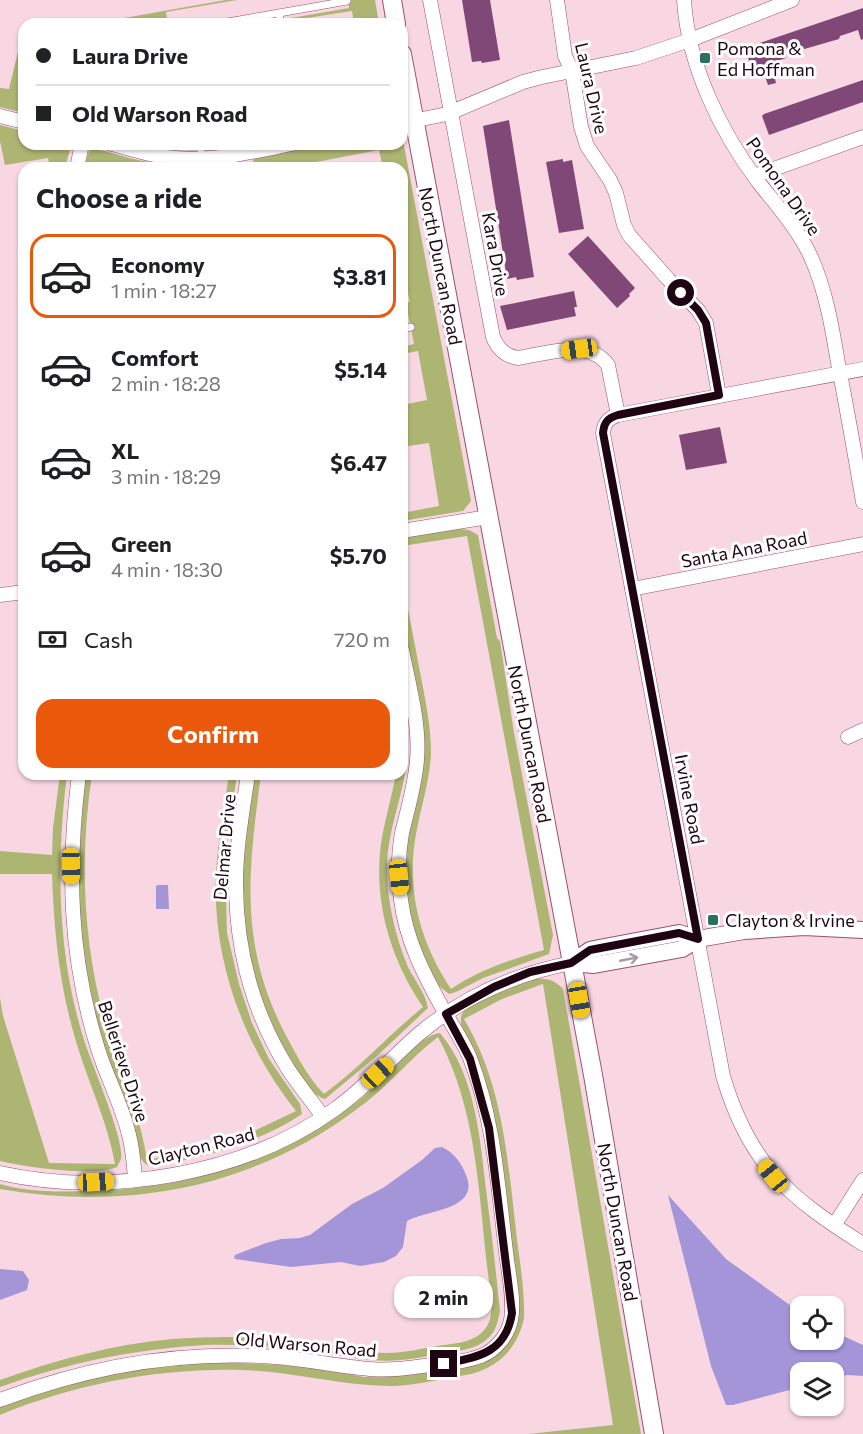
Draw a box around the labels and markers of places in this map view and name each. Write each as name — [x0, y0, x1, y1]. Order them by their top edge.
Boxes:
place label: Pomona & Ed Hoffman — [717, 37, 815, 80]
marker: Pomona & Ed Hoffman — [698, 51, 712, 65]
place label: Clayton & Irvine — [725, 909, 855, 931]
marker: Clayton & Irvine — [706, 913, 720, 927]

